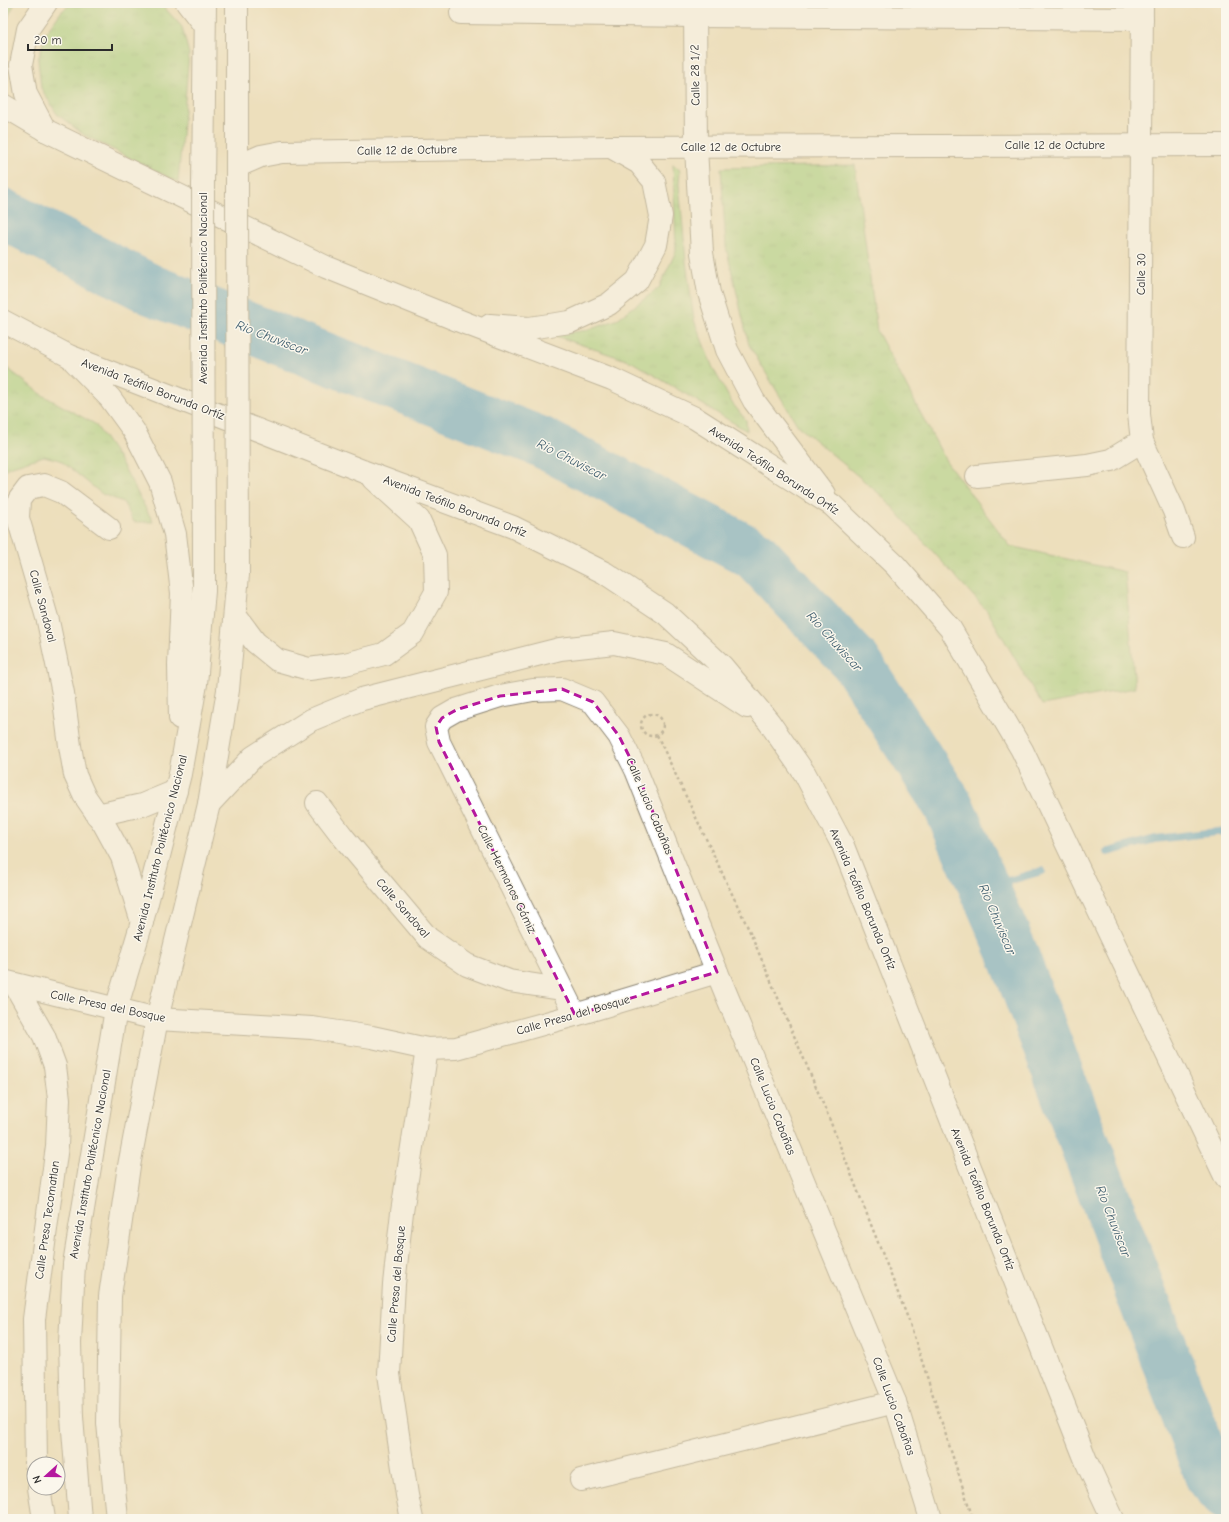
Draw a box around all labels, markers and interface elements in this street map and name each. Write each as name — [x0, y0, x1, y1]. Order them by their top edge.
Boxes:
scale bar — [28, 26, 112, 52]
text: 20 m — [34, 33, 62, 47]
street label: Calle 28 1/2 — [687, 44, 703, 106]
street label: Calle 12 de Octubre — [1005, 138, 1105, 152]
street label: Calle 12 de Octubre — [681, 140, 781, 154]
street label: Calle 12 de Octubre — [357, 142, 457, 158]
street label: Avenida Instituto Politécnico Nacional — [196, 192, 210, 384]
street label: Calle 30 — [1134, 253, 1148, 295]
water label: Rio Chuviscar — [234, 317, 311, 358]
street label: Avenida Teófilo Borunda Ortíz — [79, 355, 227, 423]
street label: Avenida Teófilo Borunda Ortíz — [706, 423, 842, 518]
water label: Rio Chuviscar — [535, 436, 610, 484]
street label: Avenida Teófilo Borunda Ortíz — [381, 472, 529, 540]
street label: Calle Sandoval — [27, 568, 59, 644]
water label: Rio Chuviscar — [804, 608, 866, 675]
street label: Avenida Instituto Politécnico Nacional — [130, 753, 190, 943]
street label: Calle Lucio Cabañas — [623, 756, 677, 856]
street label: Calle Hermanos Gámiz — [475, 822, 540, 936]
street label: Avenida Teófilo Borunda Ortíz — [827, 826, 899, 972]
street label: Calle Sandoval — [373, 875, 433, 941]
water label: Rio Chuviscar — [976, 881, 1020, 958]
street label: Calle Presa del Bosque — [49, 987, 167, 1025]
street label: Calle Presa del Bosque — [515, 992, 631, 1038]
street label: Calle Lucio Cabañas — [747, 1055, 799, 1157]
street label: Avenida Instituto Politécnico Nacional — [66, 1068, 114, 1260]
street label: Avenida Teófilo Borunda Ortíz — [948, 1126, 1018, 1273]
street label: Calle Presa Tecomatlan — [32, 1160, 62, 1280]
water label: Rio Chuviscar — [1093, 1183, 1134, 1260]
street label: Calle Presa del Bosque — [384, 1225, 408, 1343]
street label: Calle Lucio Cabañas — [870, 1355, 918, 1457]
north arrow — [26, 1456, 66, 1496]
text: N — [30, 1474, 44, 1485]

